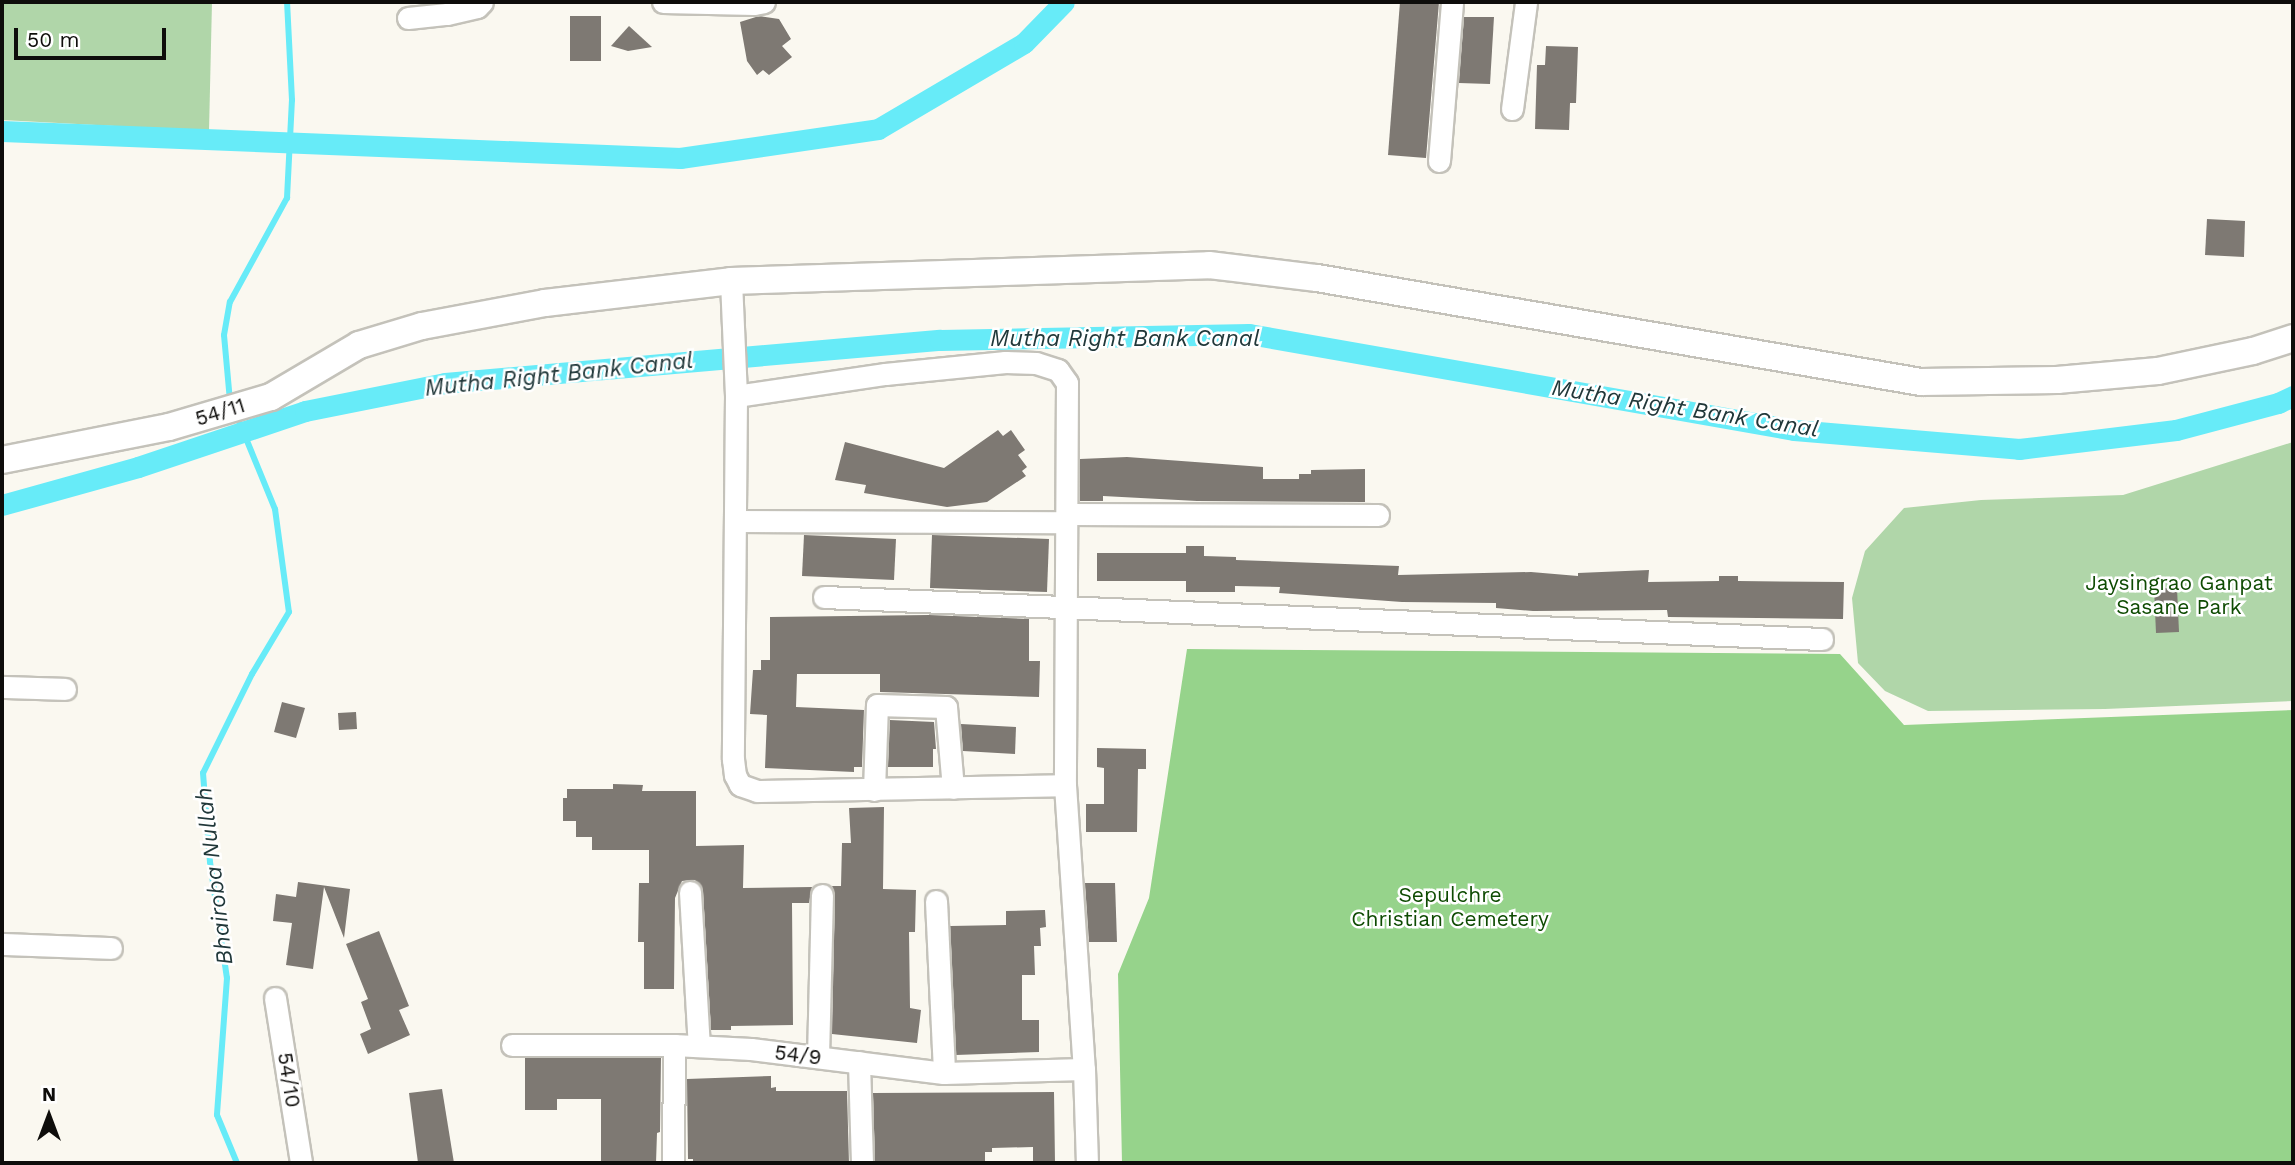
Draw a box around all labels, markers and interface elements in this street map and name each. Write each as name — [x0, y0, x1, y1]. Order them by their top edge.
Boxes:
scale bar — [18, 14, 170, 58]
text: 50 m — [27, 27, 79, 52]
water label: Mutha Right Bank Canal — [990, 325, 1260, 353]
water label: Mutha Right Bank Canal — [423, 347, 695, 403]
water label: Mutha Right Bank Canal — [1549, 374, 1821, 444]
street label: 54/11 — [192, 393, 248, 431]
park label: Jaysingrao Ganpat Sasane Park — [2085, 570, 2273, 620]
water label: Bhairoba Nullah — [190, 786, 240, 966]
park label: Sepulchre Christian Cemetery — [1351, 882, 1549, 932]
street label: 54/9 — [773, 1040, 823, 1070]
street label: 54/10 — [272, 1051, 306, 1109]
north arrow — [14, 1081, 84, 1151]
text: N — [42, 1083, 56, 1106]

